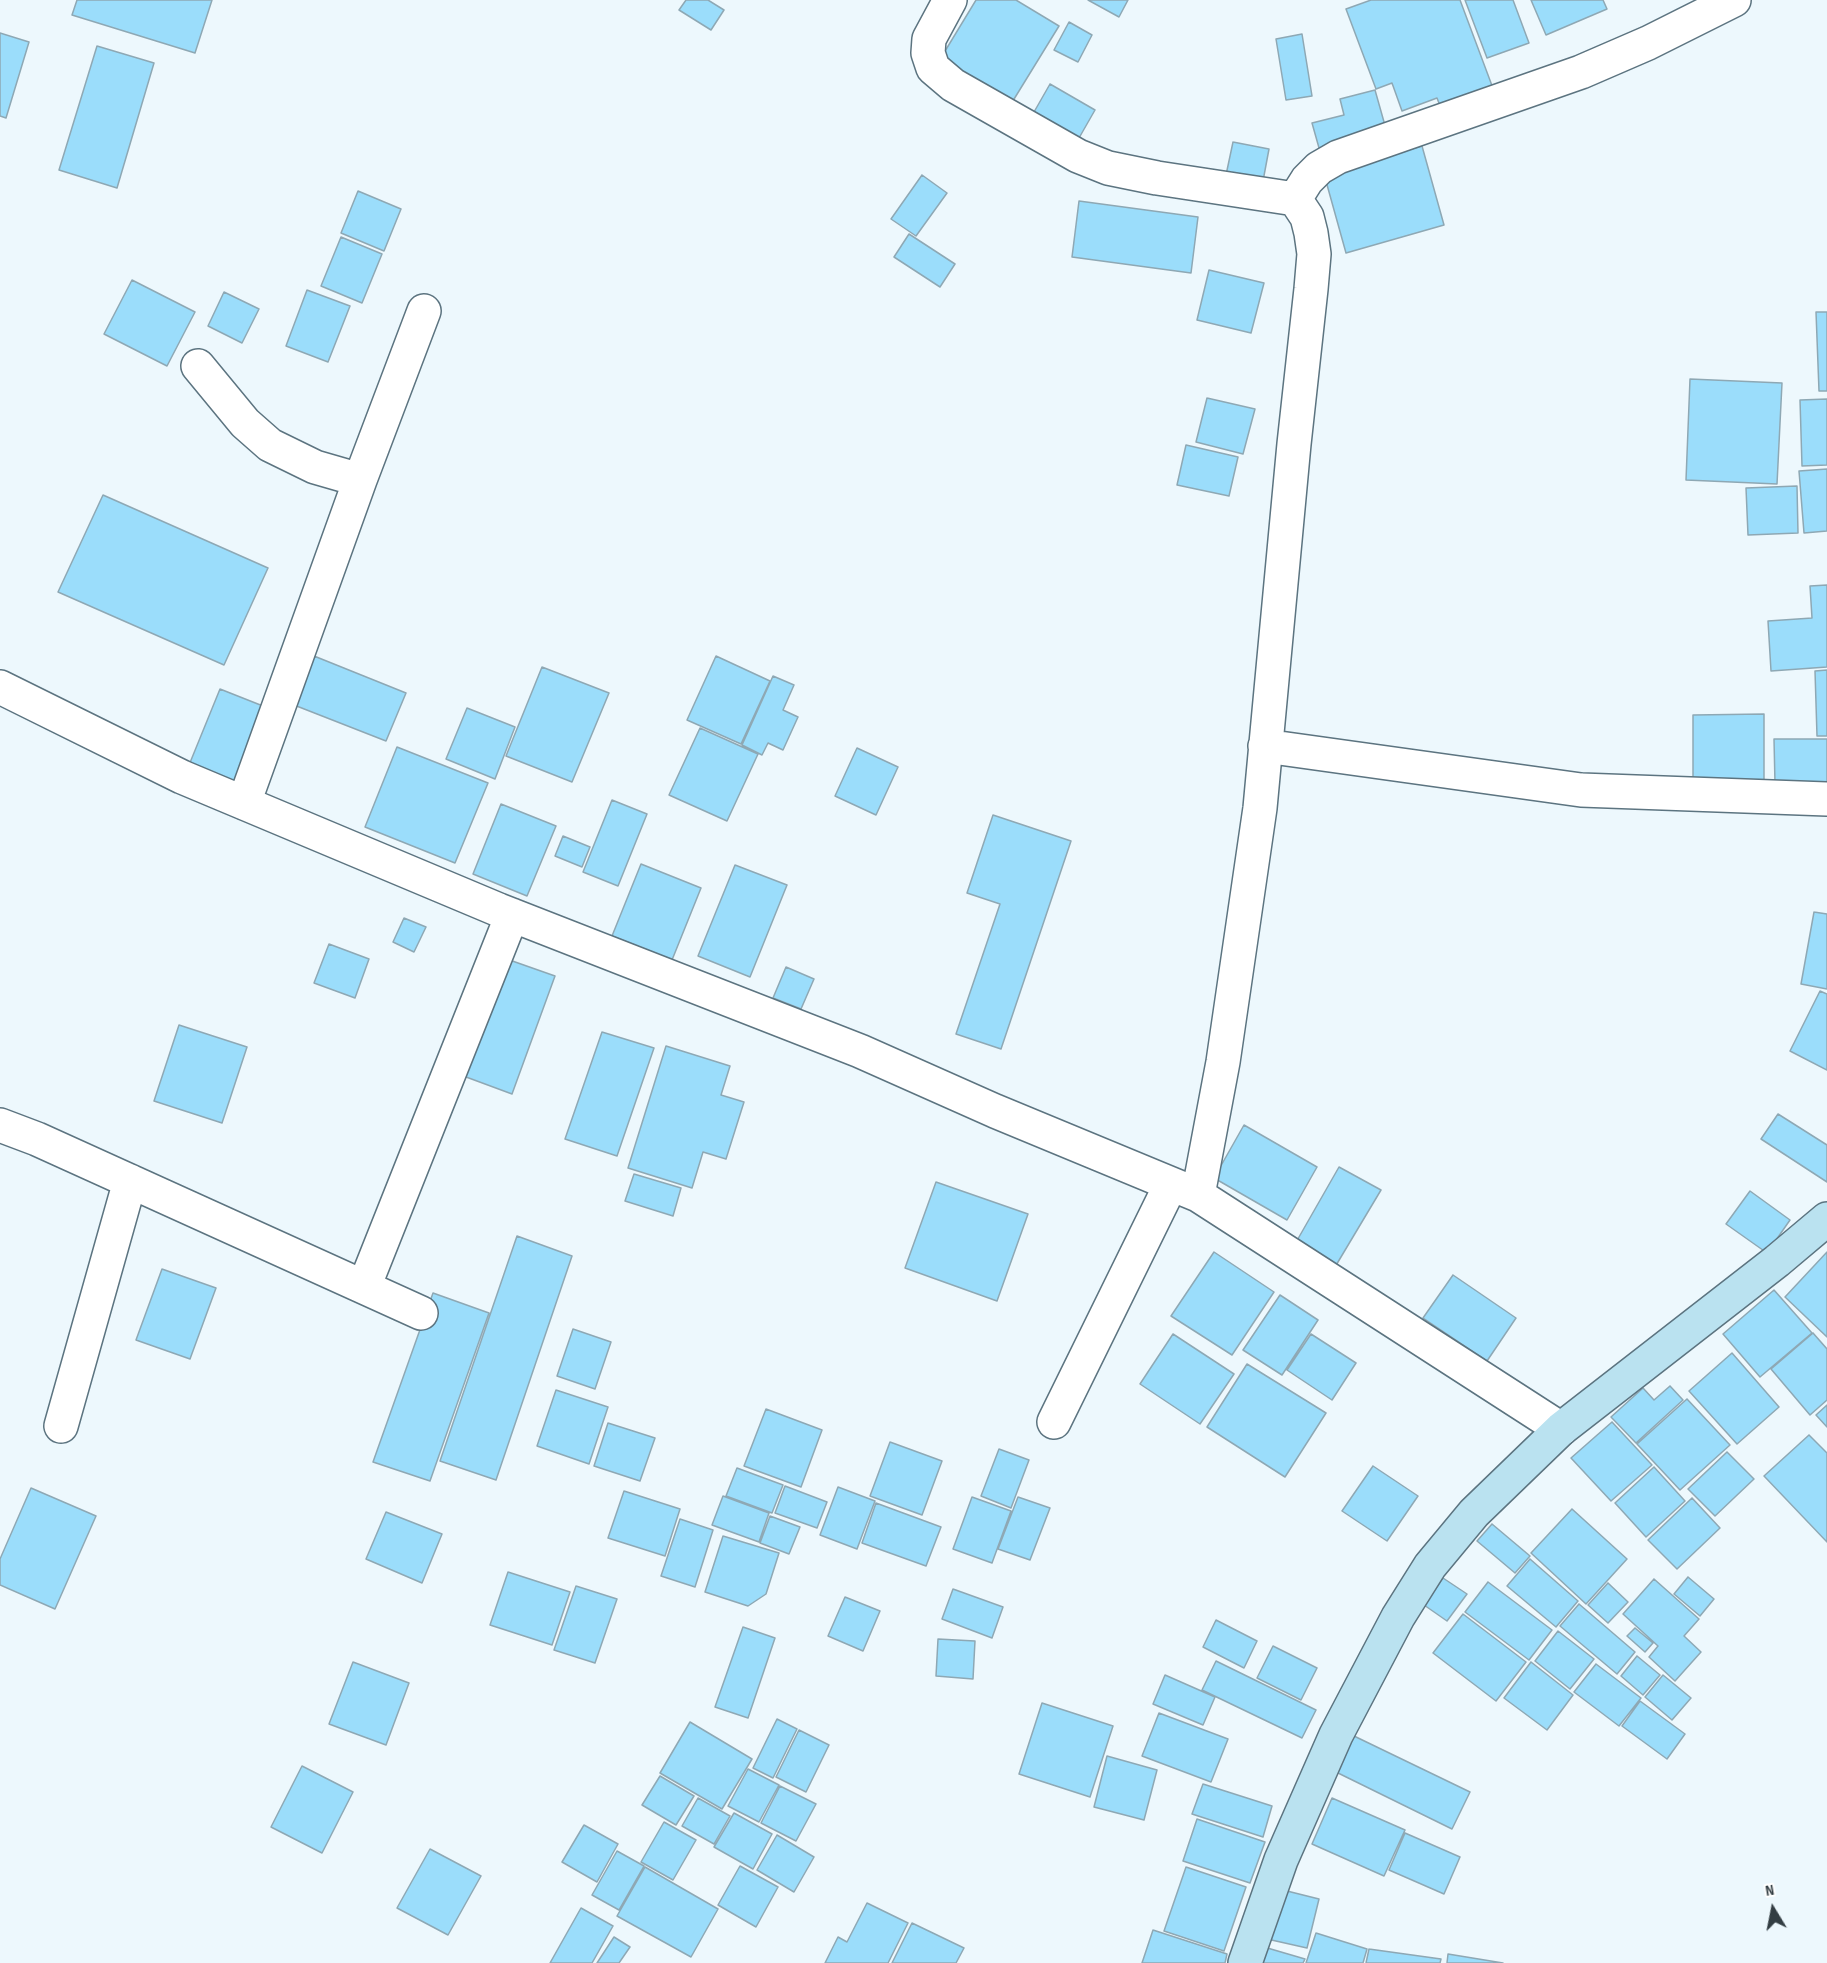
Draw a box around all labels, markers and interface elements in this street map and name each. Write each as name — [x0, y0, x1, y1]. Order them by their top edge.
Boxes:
north arrow — [1743, 1879, 1803, 1939]
text: N — [1764, 1881, 1776, 1901]

